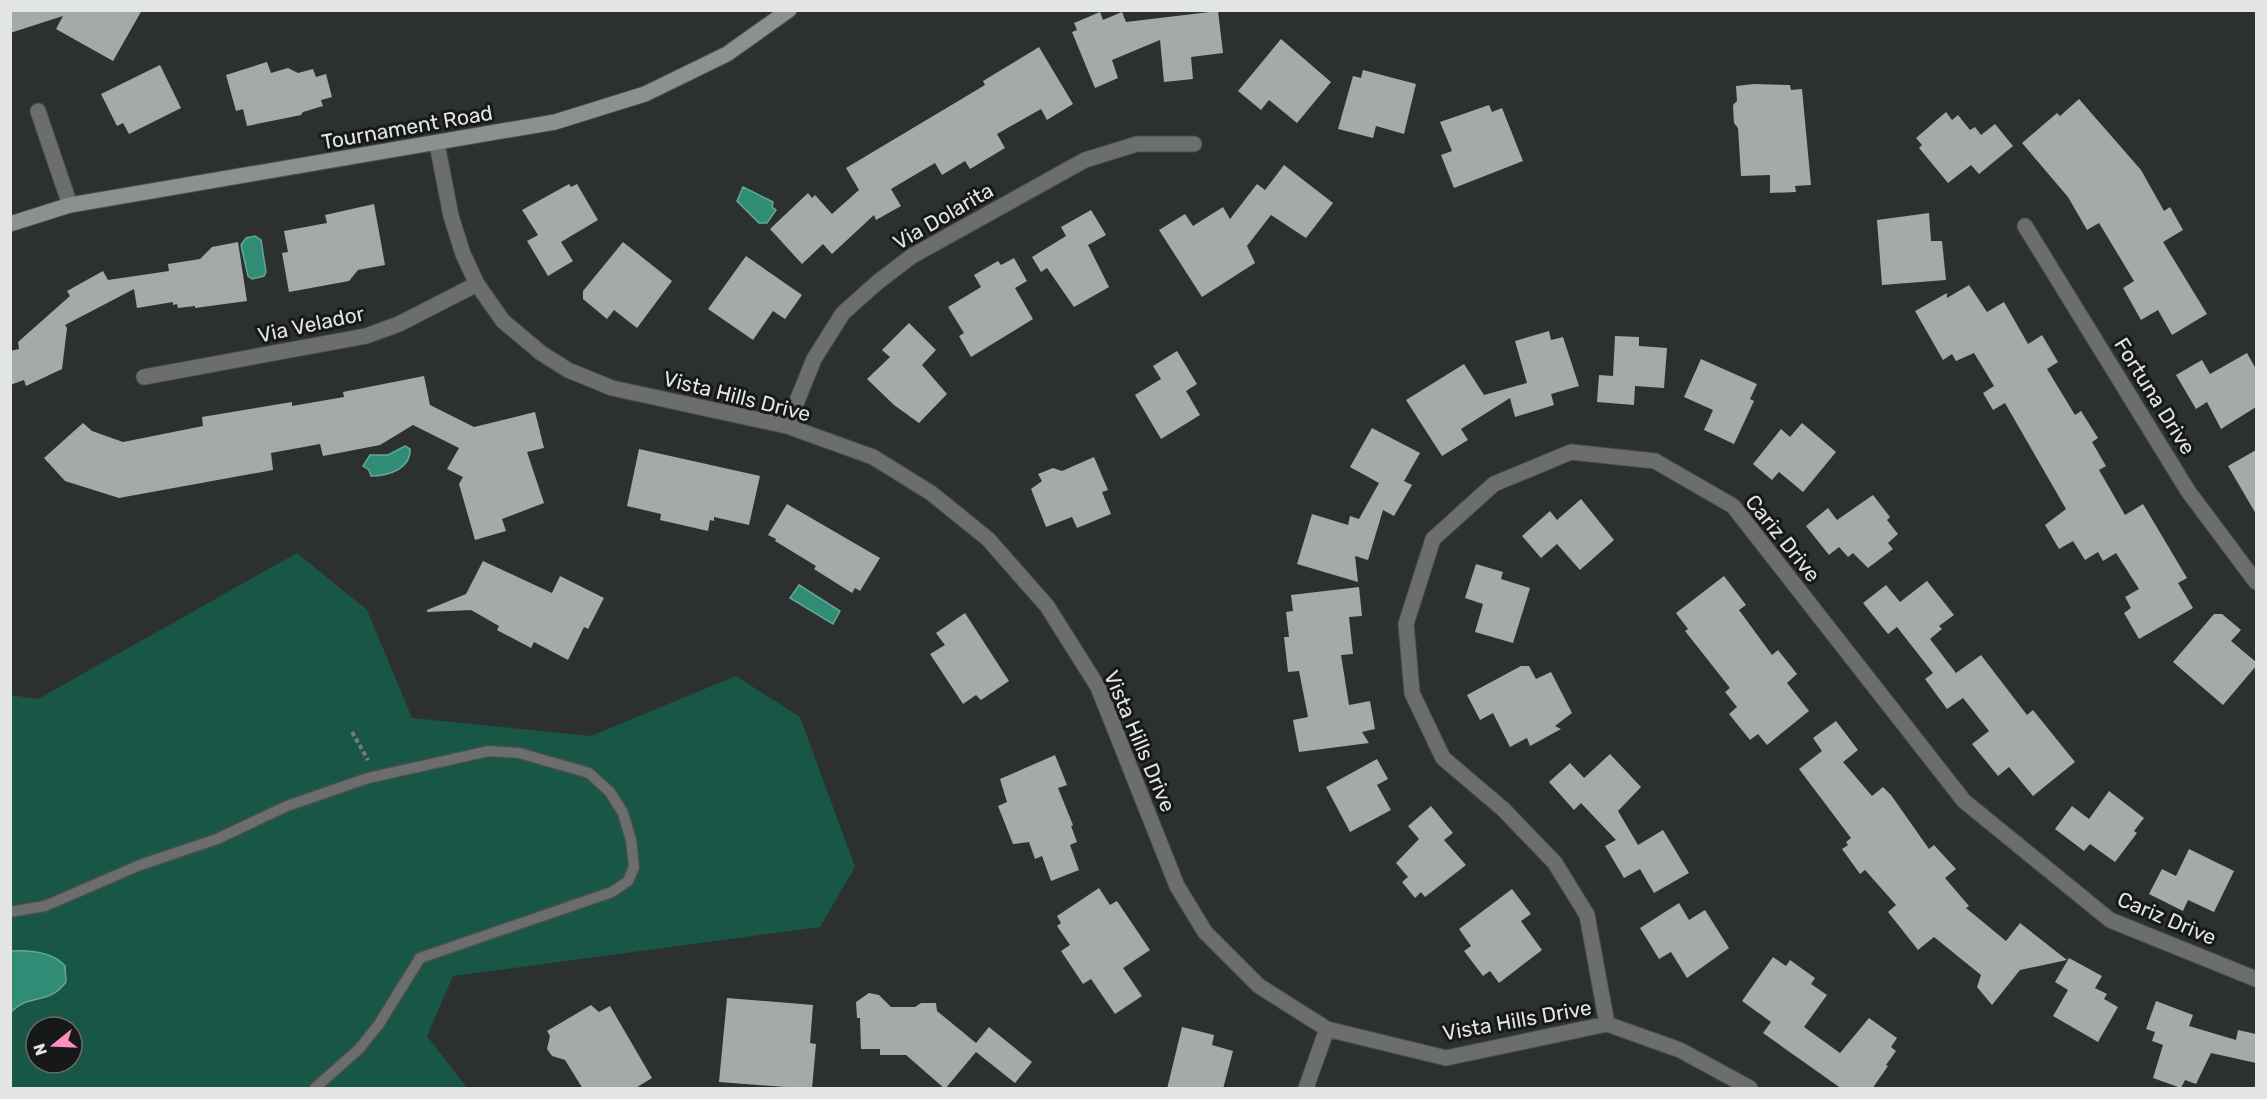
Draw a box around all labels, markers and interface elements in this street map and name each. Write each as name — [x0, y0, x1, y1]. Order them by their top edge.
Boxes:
street label: Tournament Road — [320, 100, 494, 154]
street label: Via Dolarita — [888, 177, 998, 255]
street label: Via Velador — [255, 300, 367, 348]
street label: Fortuna Drive — [2109, 333, 2201, 459]
street label: Vista Hills Drive — [661, 366, 813, 426]
street label: Cariz Drive — [1740, 489, 1826, 587]
street label: Vista Hills Drive — [1099, 667, 1181, 815]
street label: Cariz Drive — [2114, 886, 2220, 950]
street label: Vista Hills Drive — [1440, 995, 1594, 1045]
north arrow — [24, 1015, 84, 1075]
text: N — [29, 1041, 51, 1058]

